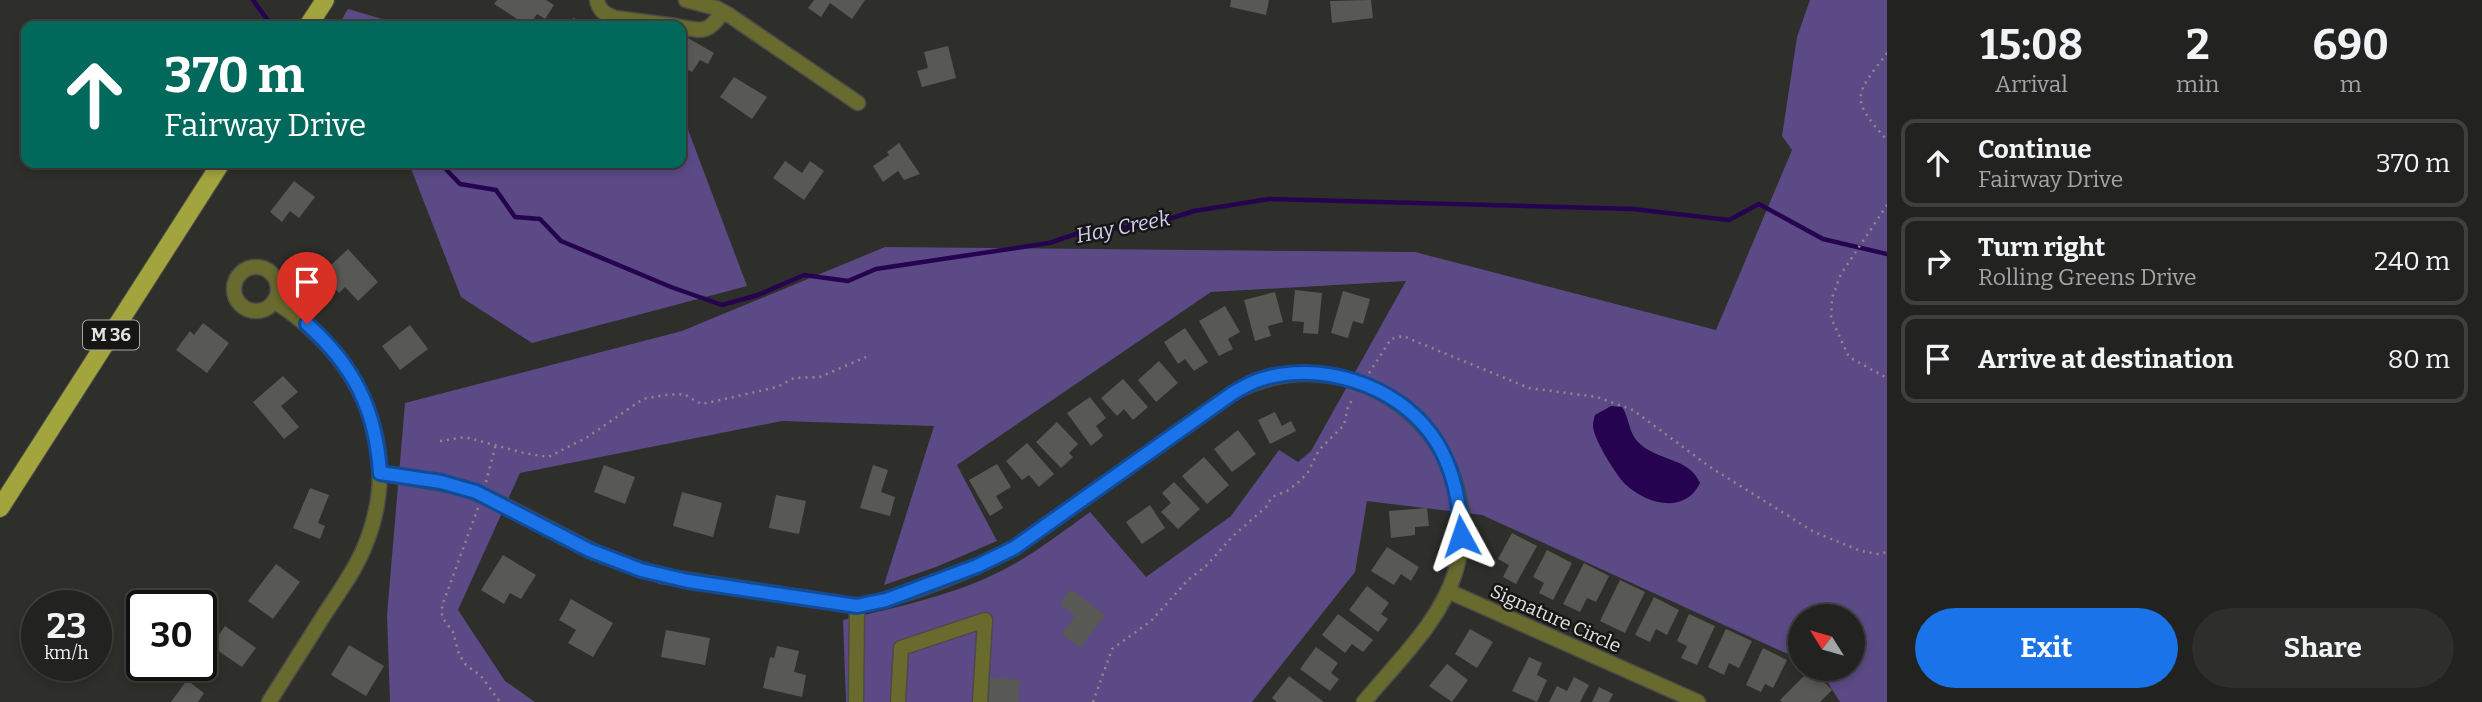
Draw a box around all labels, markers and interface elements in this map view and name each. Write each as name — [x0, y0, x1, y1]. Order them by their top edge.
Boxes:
text: 15:08 — [1980, 20, 2083, 70]
text: 2 — [2186, 20, 2210, 70]
text: 690 — [2313, 20, 2389, 70]
text: 370 m — [164, 46, 304, 105]
icon: ahead — [49, 49, 140, 140]
text: Arrival — [1995, 70, 2068, 98]
text: min — [2176, 70, 2219, 98]
text: m — [2340, 70, 2362, 98]
text: Fairway Drive — [164, 106, 366, 144]
text: Continue — [1978, 134, 2092, 165]
icon: ahead — [1919, 144, 1957, 182]
text: 370 m — [2376, 148, 2450, 179]
text: Fairway Drive — [1978, 165, 2123, 193]
water label: Hay Creek — [1074, 205, 1173, 249]
text: Turn right — [1978, 232, 2105, 263]
icon: right — [1919, 242, 1957, 280]
text: 240 m — [2374, 246, 2450, 277]
pin — [277, 252, 337, 324]
icon: arrive — [288, 263, 326, 301]
text: Rolling Greens Drive — [1978, 263, 2197, 291]
road number: M 36 — [83, 320, 139, 349]
icon: arrive — [1919, 340, 1957, 378]
text: Arrive at destination — [1978, 344, 2233, 375]
text: 80 m — [2388, 344, 2450, 375]
position arrow — [1424, 499, 1498, 573]
street label: Signature Circle — [1487, 579, 1625, 658]
speed limit sign: 30 — [126, 590, 217, 681]
north arrow — [1788, 604, 1866, 681]
map controls — [1788, 604, 1865, 681]
text: 23 — [47, 605, 86, 647]
button: Exit — [1915, 608, 2178, 688]
button: Share — [2192, 608, 2454, 688]
text: km/h — [44, 642, 89, 664]

